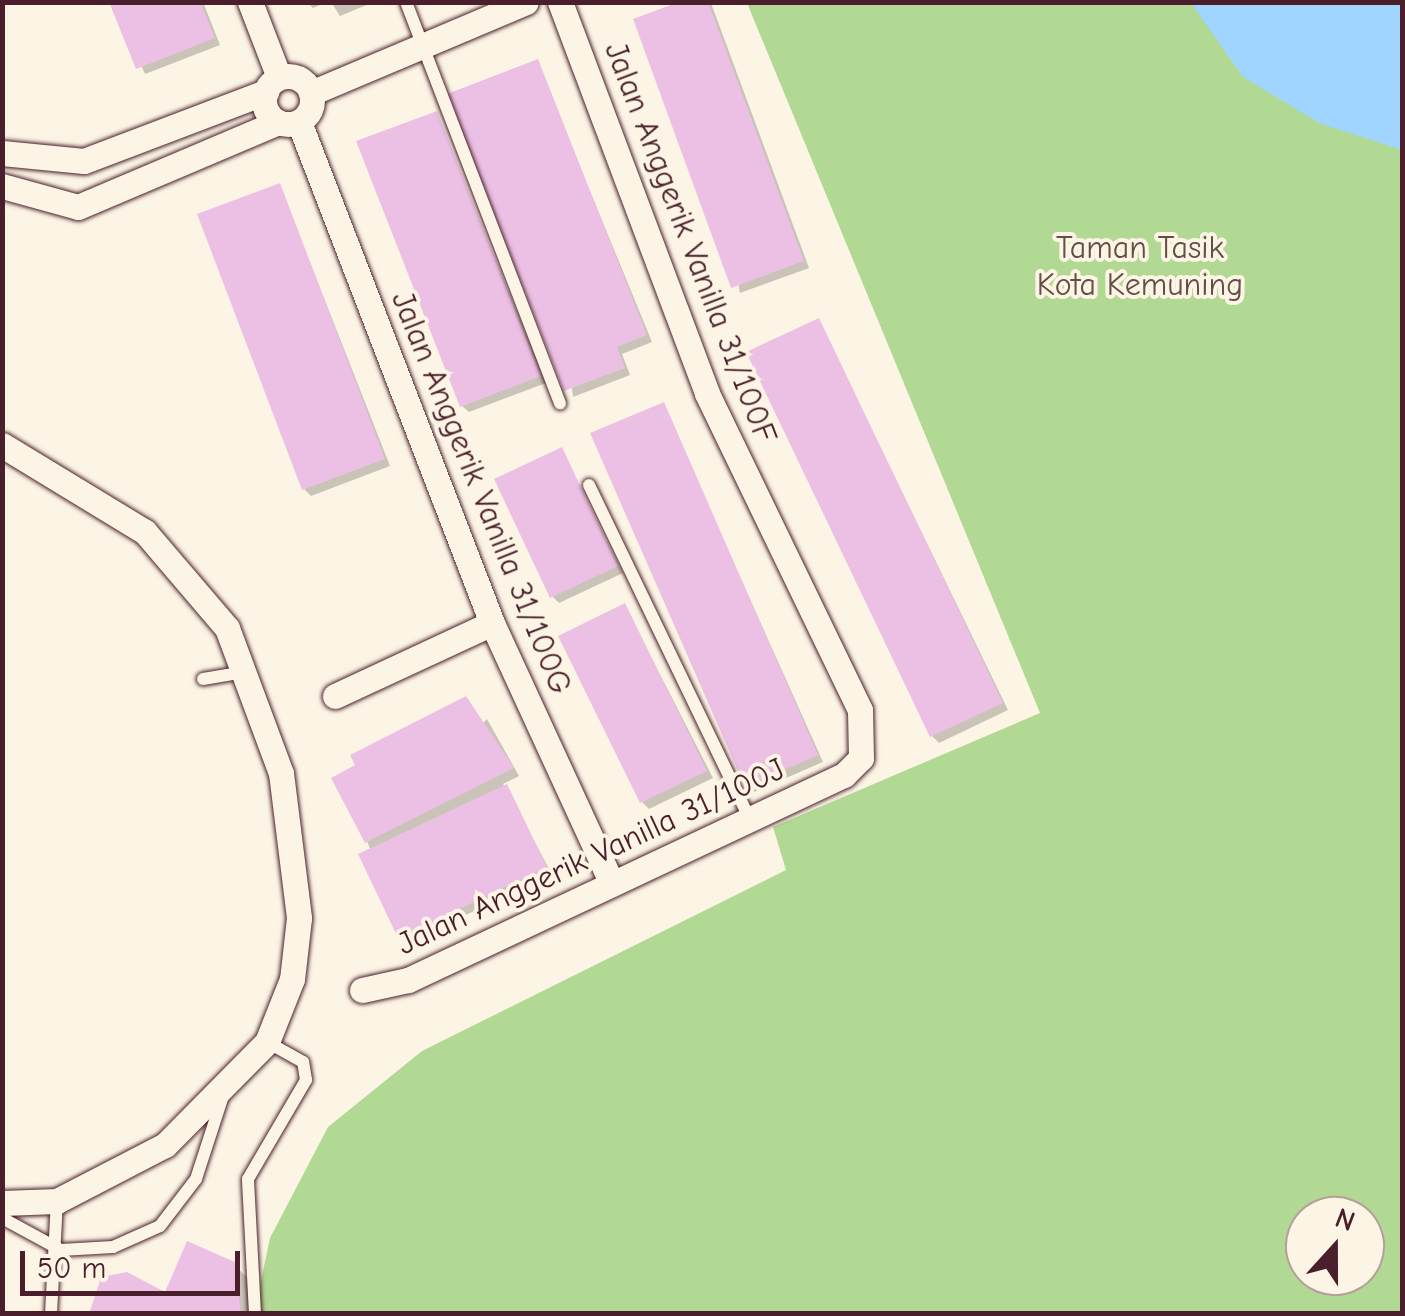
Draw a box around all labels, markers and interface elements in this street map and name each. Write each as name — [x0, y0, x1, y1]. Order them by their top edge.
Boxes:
street label: Jalan Anggerik Vanilla 31/100F — [596, 37, 784, 449]
park label: Taman Tasik Kota Kemuning — [1037, 230, 1243, 305]
street label: Jalan Anggerik Vanilla 31/100G — [383, 286, 579, 700]
street label: Jalan Anggerik Vanilla 31/100J — [391, 750, 791, 964]
north arrow — [1285, 1196, 1385, 1296]
text: N — [1331, 1202, 1359, 1238]
scale bar — [25, 1231, 245, 1293]
text: 50 m — [37, 1251, 106, 1286]

